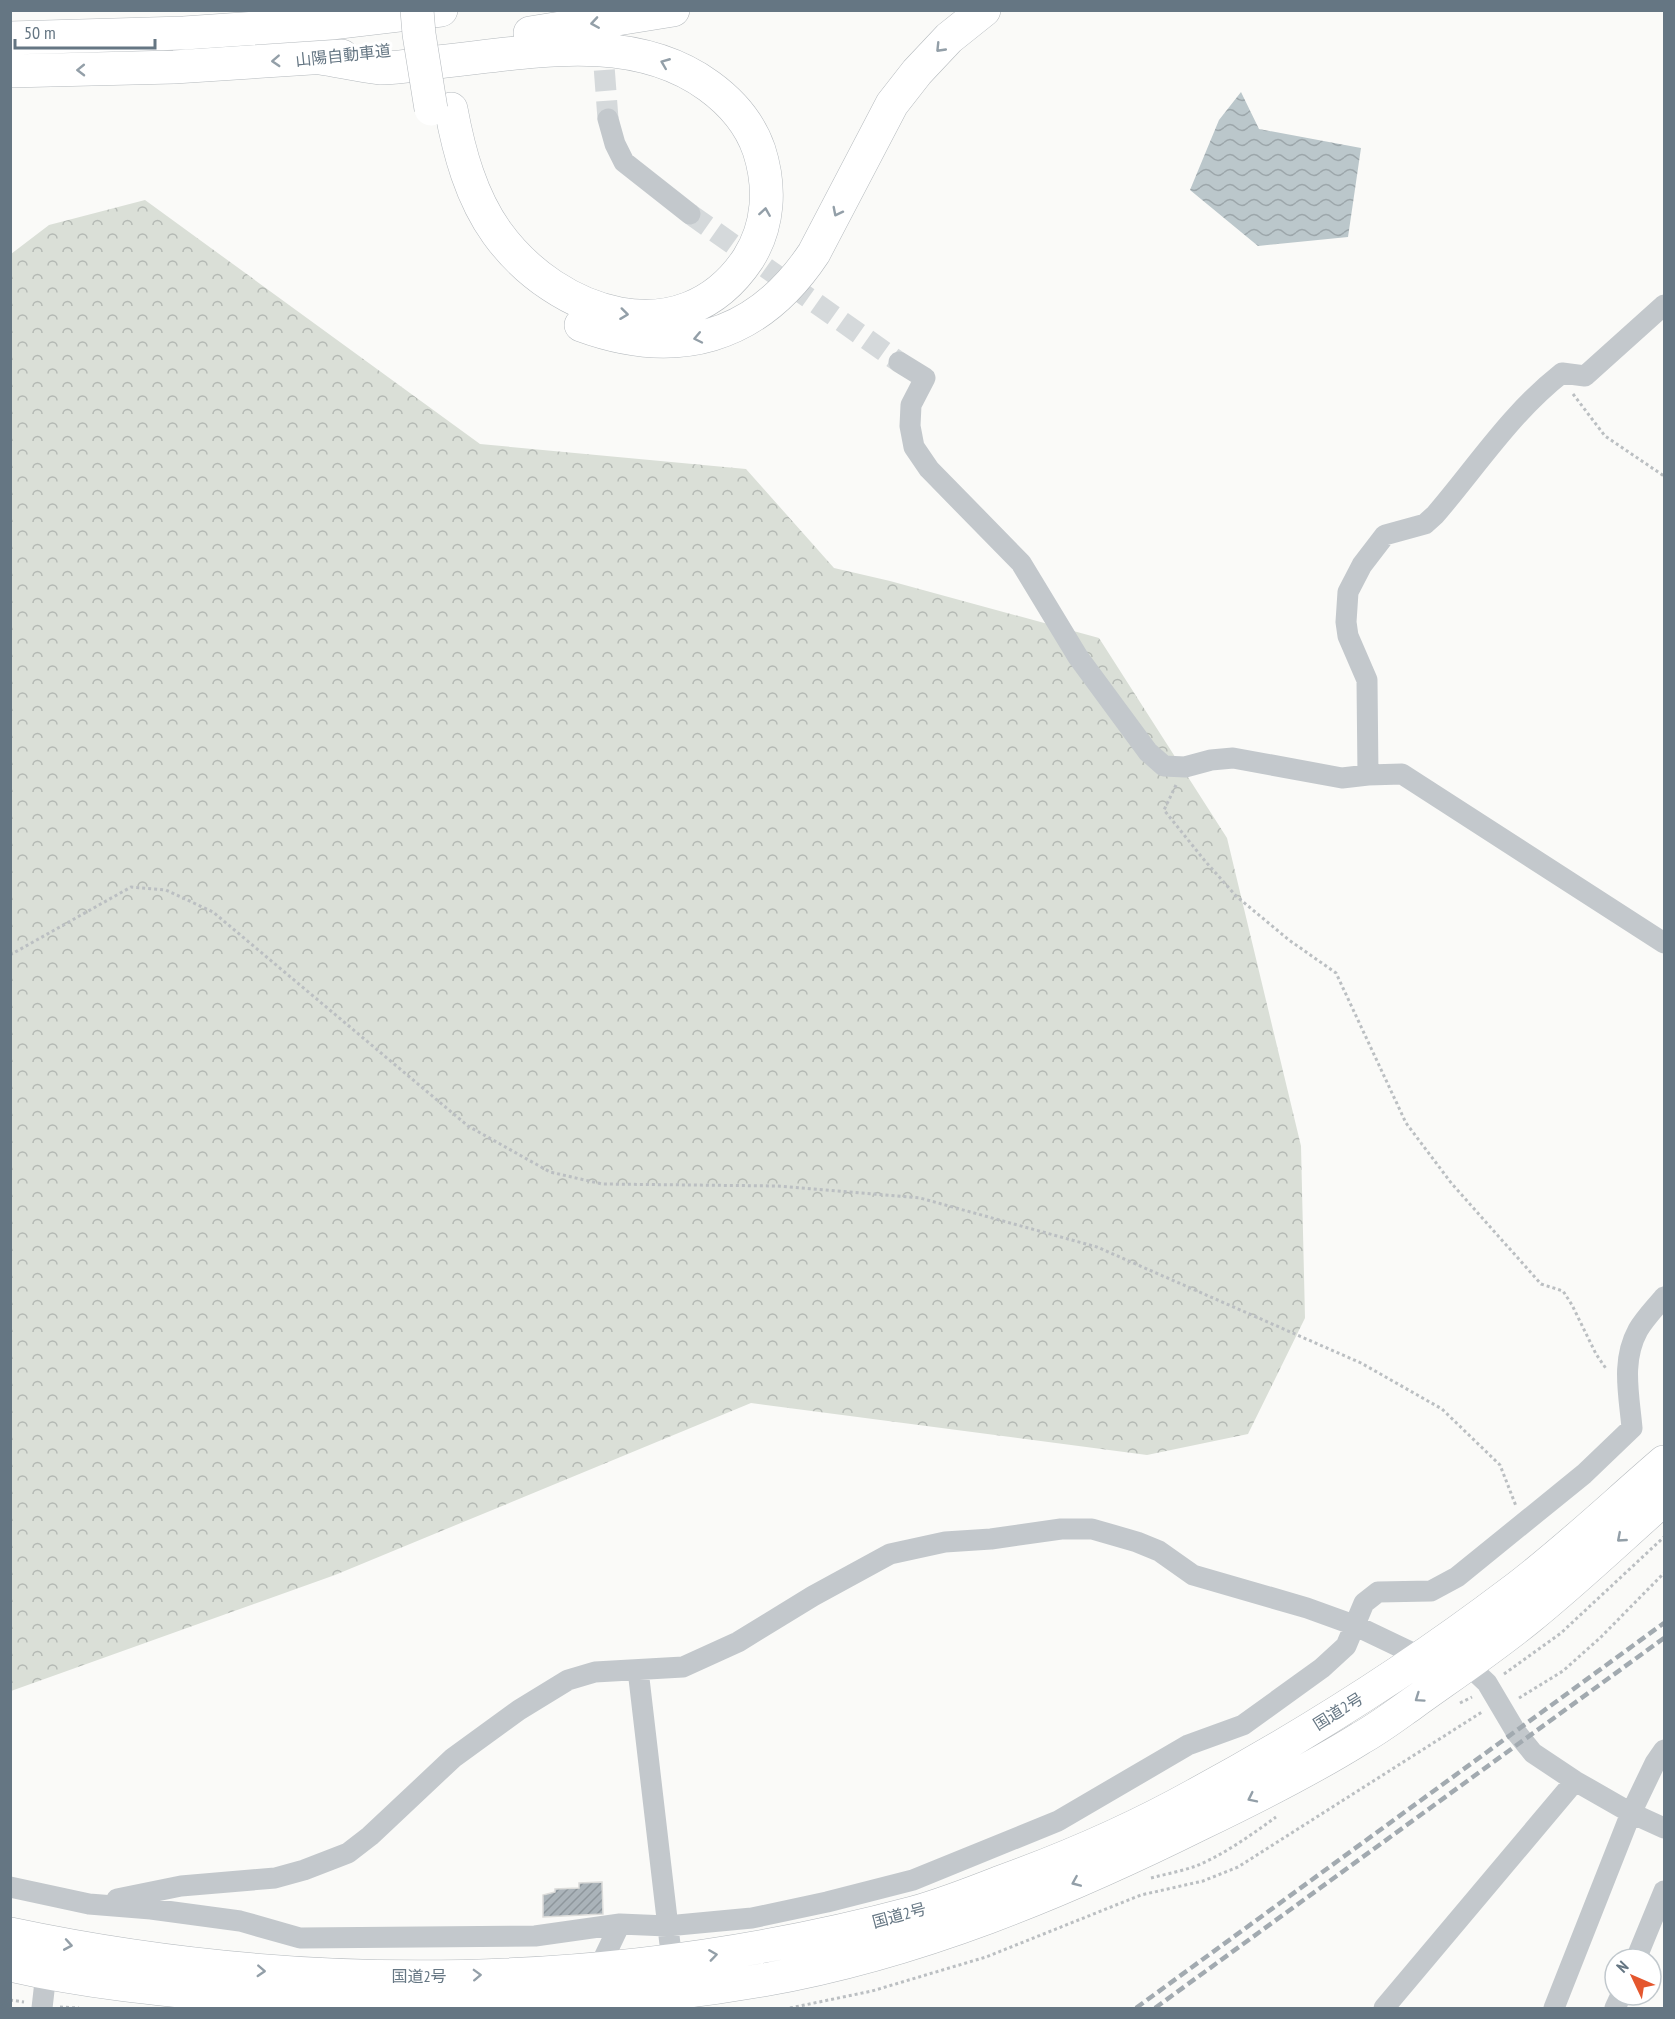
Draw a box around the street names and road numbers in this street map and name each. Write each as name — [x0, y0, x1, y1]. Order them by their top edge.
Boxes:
street label: 山陽自動車道 — [294, 40, 392, 70]
street label: 国道2号 — [1309, 1688, 1367, 1734]
street label: 国道2号 — [870, 1898, 928, 1932]
street label: 国道2号 — [391, 1966, 447, 1986]

